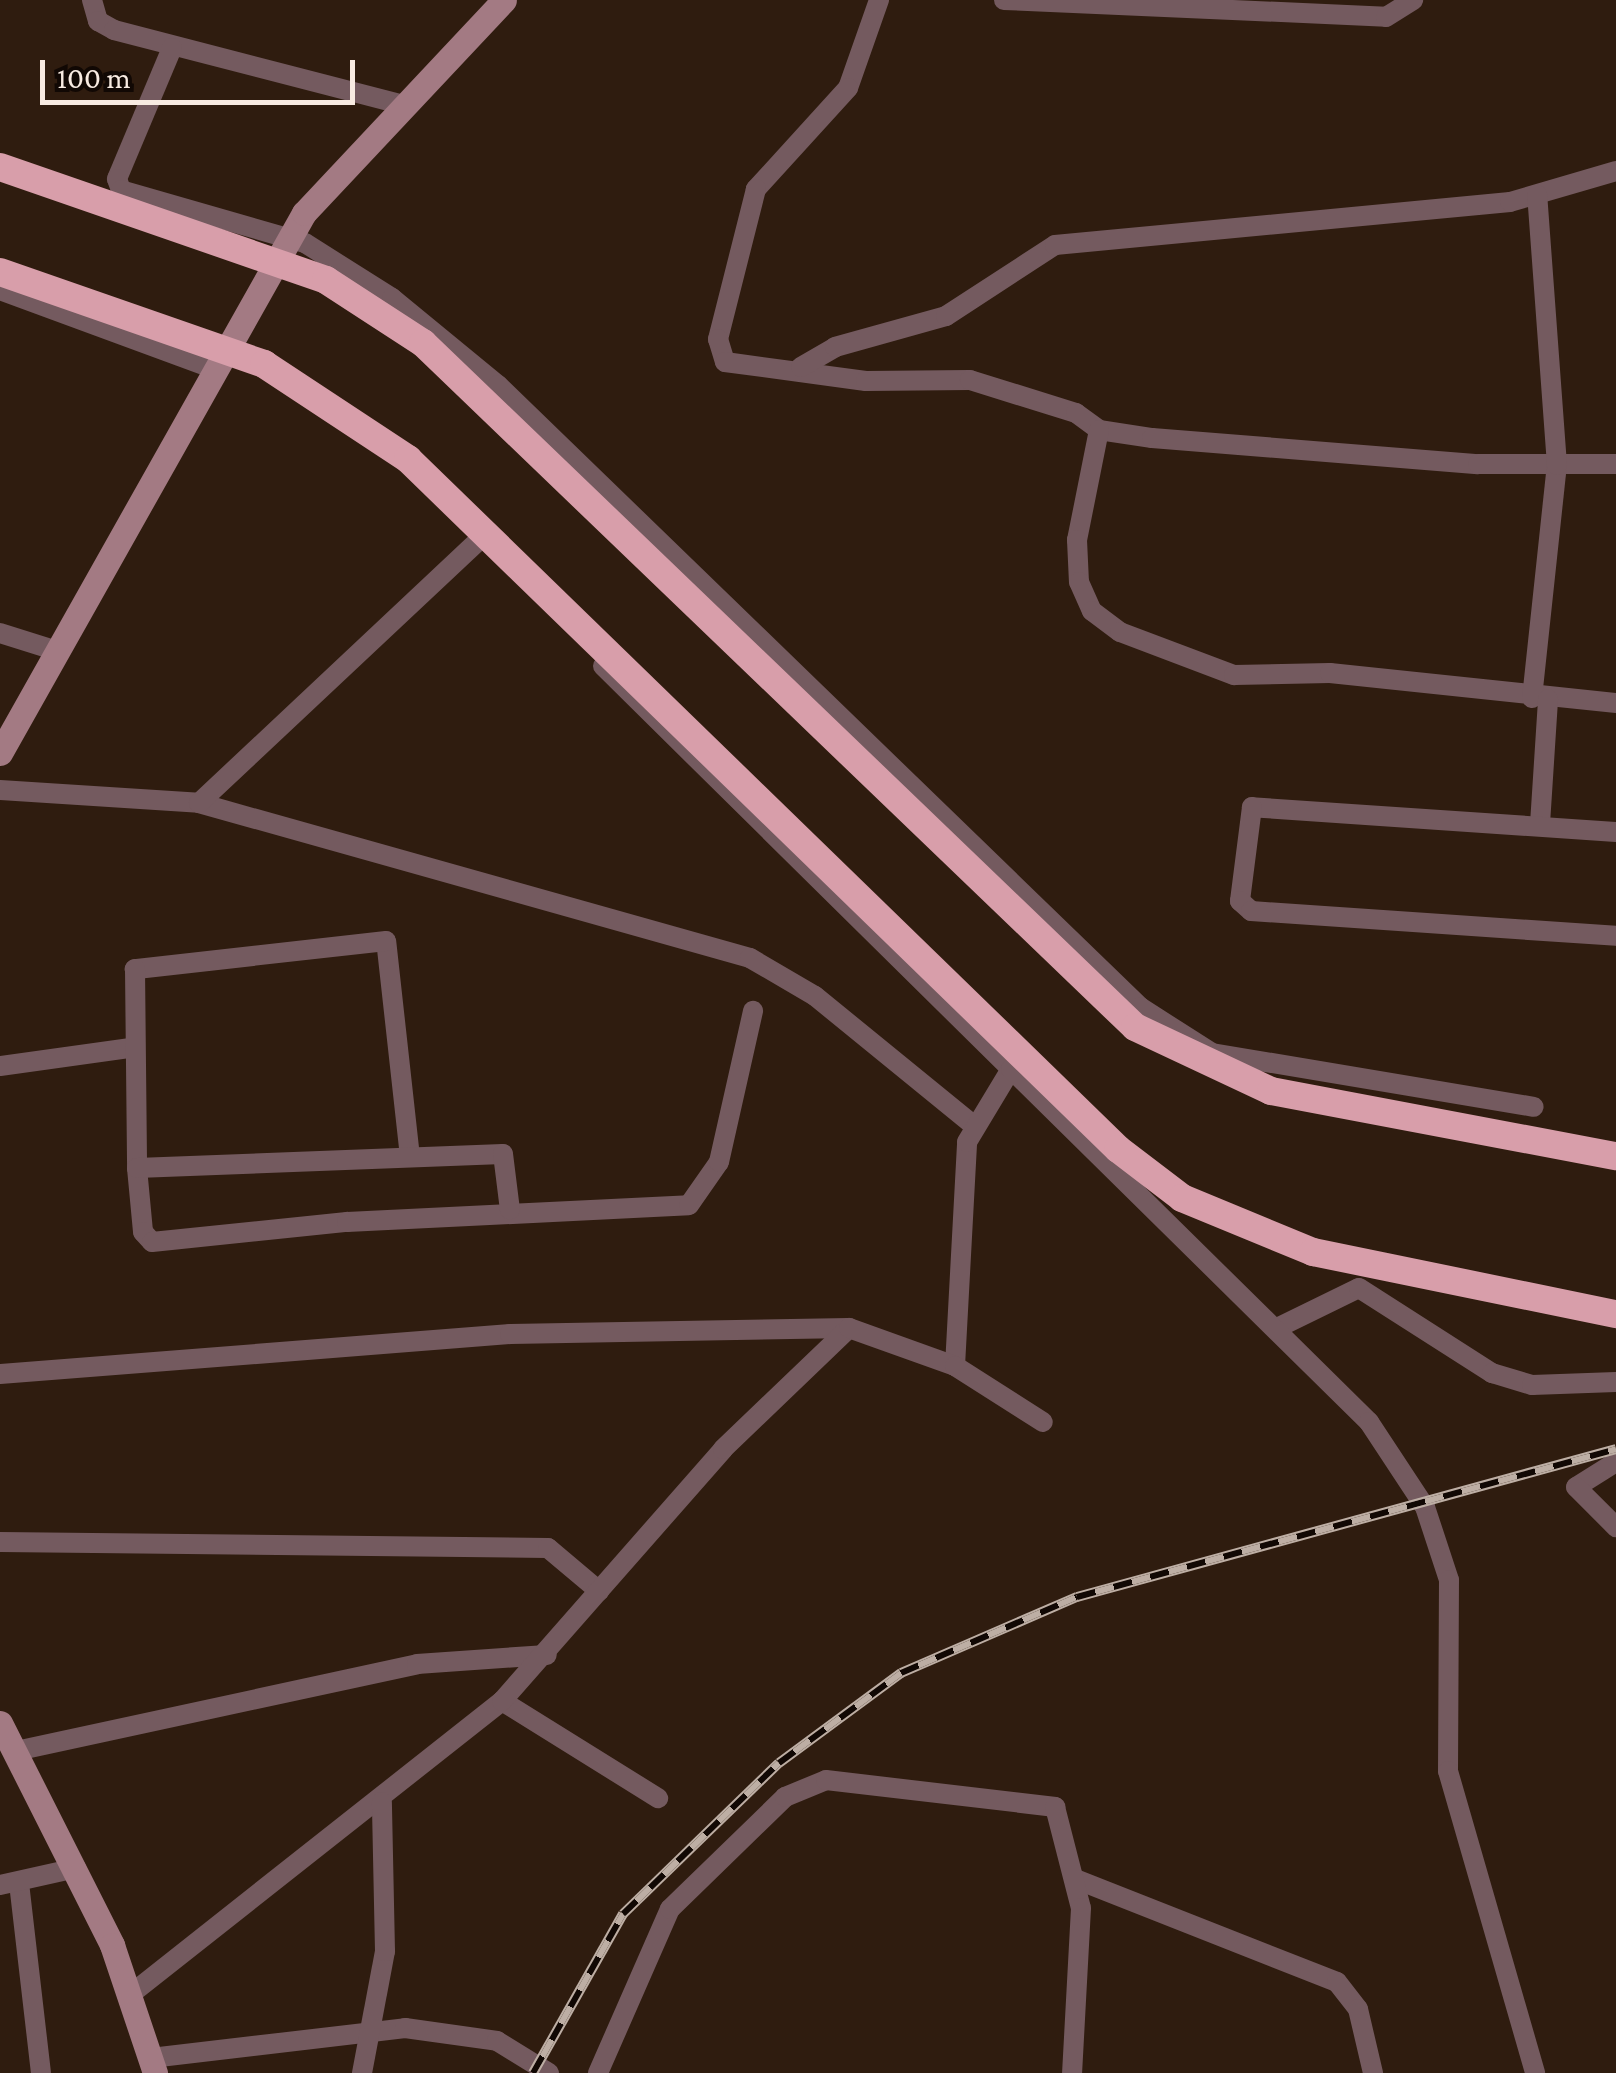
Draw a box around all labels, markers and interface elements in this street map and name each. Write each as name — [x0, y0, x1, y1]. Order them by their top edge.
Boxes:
scale bar — [45, 40, 360, 102]
text: 100 m — [57, 61, 131, 94]

